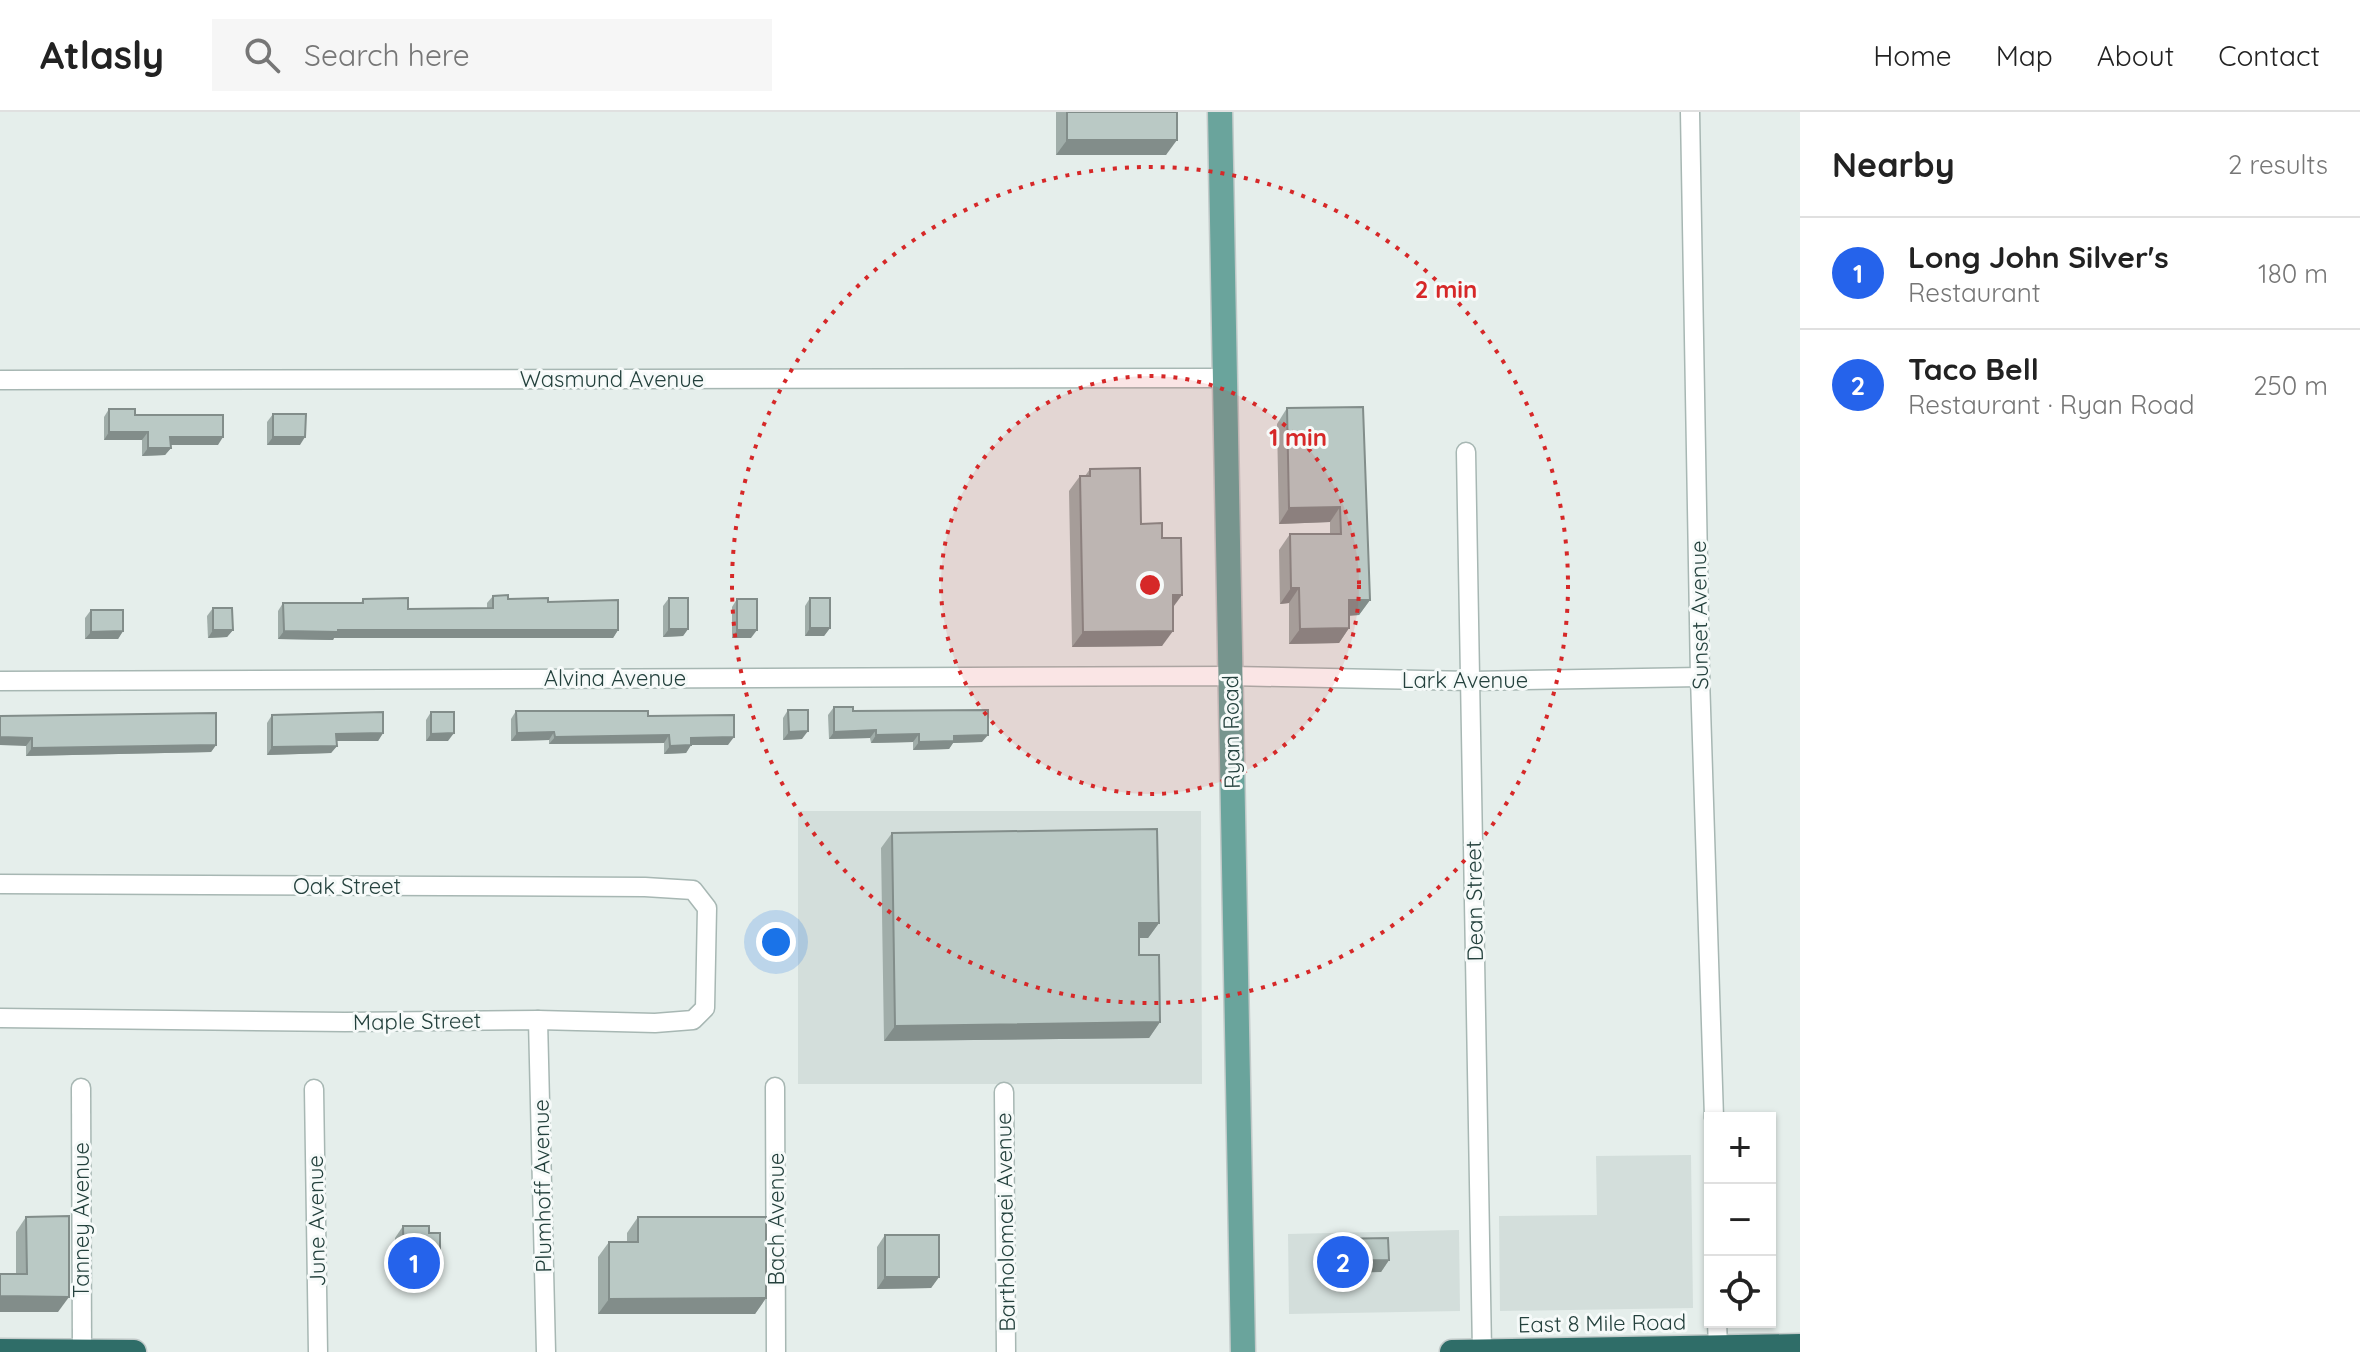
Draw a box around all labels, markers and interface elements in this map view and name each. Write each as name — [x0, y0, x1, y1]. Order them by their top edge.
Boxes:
search box — [212, 19, 772, 91]
text: Atlasly — [40, 31, 164, 79]
icon: search — [240, 33, 284, 77]
text: Search here — [304, 36, 470, 74]
text: Home — [1873, 38, 1952, 73]
text: Map — [1996, 38, 2053, 73]
text: About — [2097, 38, 2174, 73]
text: Contact — [2218, 38, 2320, 73]
text: Nearby — [1832, 143, 1955, 186]
text: 2 results — [2228, 148, 2328, 181]
text: Long John Silver's — [1908, 238, 2169, 276]
text: 1 — [1853, 257, 1863, 290]
text: 180 m — [2258, 257, 2328, 290]
text: 2 min — [1415, 274, 1477, 304]
text: Restaurant — [1908, 276, 2041, 309]
text: Taco Bell — [1908, 350, 2039, 388]
street label: Wasmund Avenue — [520, 365, 704, 393]
text: 2 — [1851, 369, 1865, 402]
text: 250 m — [2253, 369, 2328, 402]
text: Restaurant · Ryan Road — [1908, 388, 2194, 421]
text: 1 min — [1269, 422, 1327, 452]
street label: Sunset Avenue — [1684, 540, 1714, 690]
centre of rings — [1136, 571, 1164, 599]
street label: Alvina Avenue — [544, 664, 686, 692]
street label: Lark Avenue — [1402, 666, 1528, 694]
street label: Ryan Road — [1216, 675, 1246, 789]
street label: Dean Street — [1459, 840, 1489, 962]
street label: Oak Street — [293, 872, 401, 900]
your location — [756, 922, 796, 962]
street label: Maple Street — [353, 1006, 481, 1036]
street label: Plumhoff Avenue — [526, 1099, 558, 1273]
street label: Bartholomaei Avenue — [989, 1112, 1021, 1332]
map controls — [1704, 1112, 1776, 1328]
button: + — [1704, 1112, 1776, 1184]
street label: Tanney Avenue — [67, 1142, 95, 1298]
street label: Bach Avenue — [762, 1153, 790, 1285]
street label: June Avenue — [301, 1155, 331, 1287]
button: − — [1704, 1184, 1776, 1256]
pin: 2 — [1317, 1232, 1369, 1292]
pin: 1 — [388, 1233, 440, 1293]
button: locate — [1704, 1256, 1776, 1328]
street label: East 8 Mile Road — [1518, 1308, 1686, 1338]

